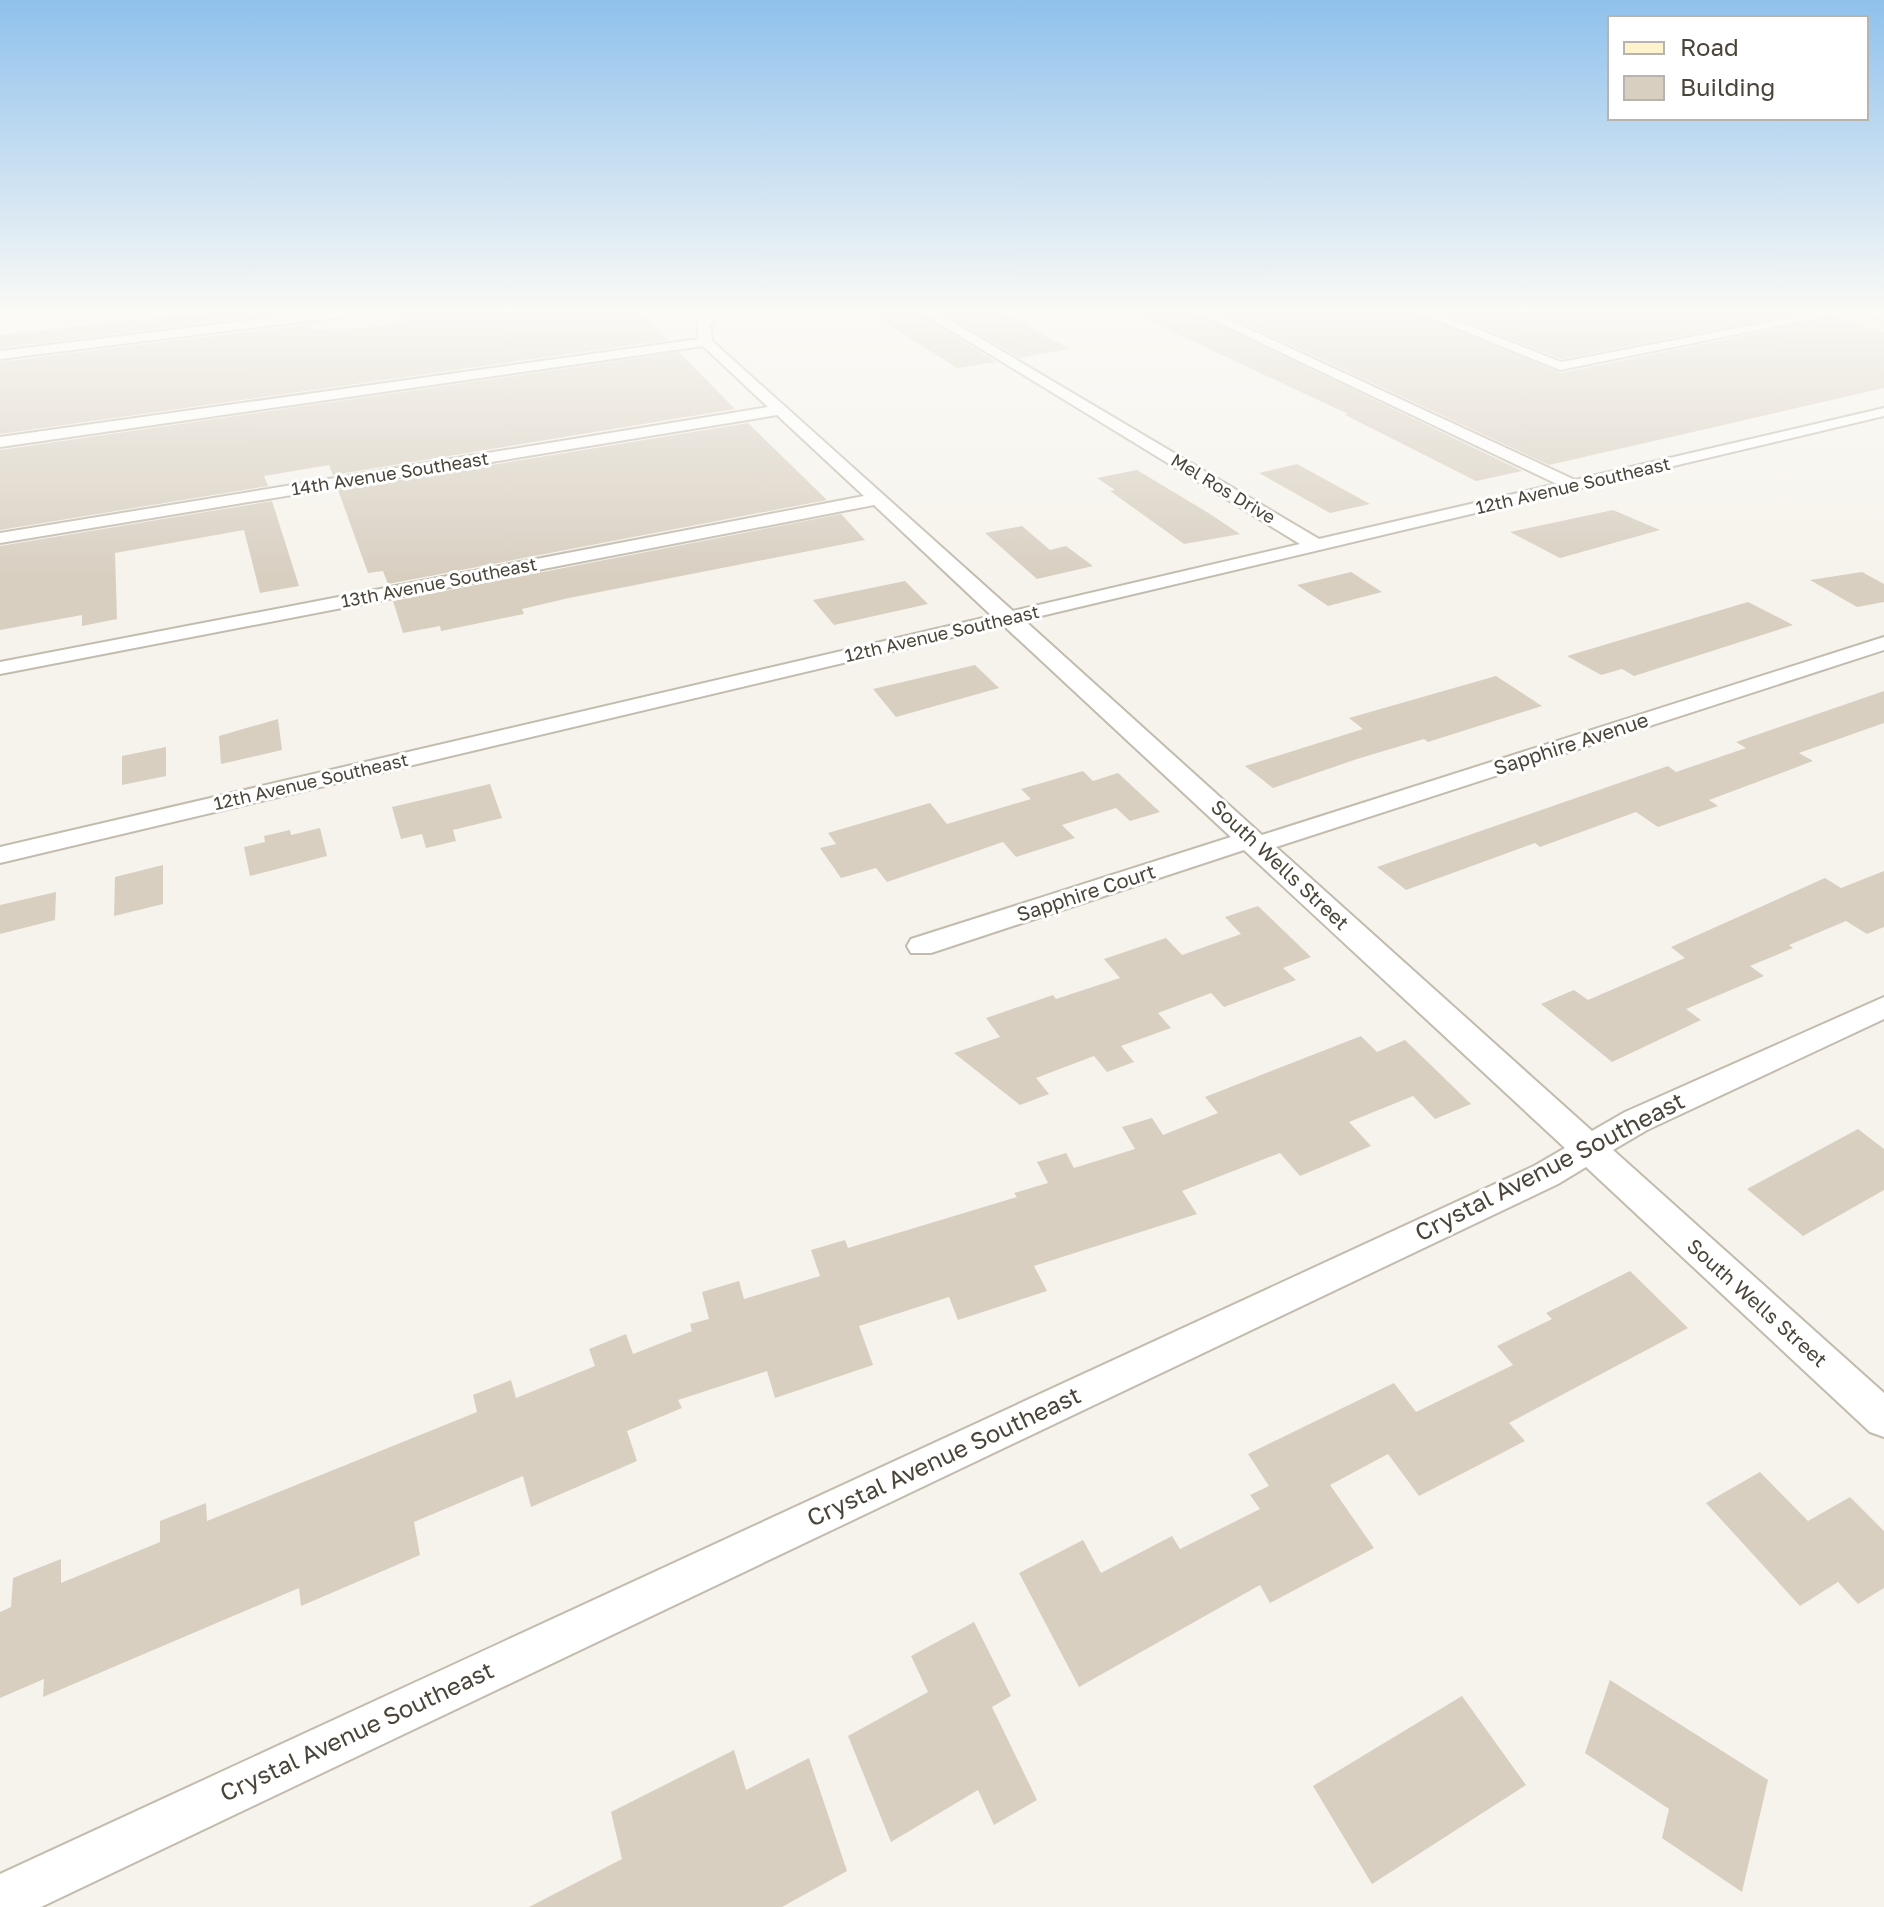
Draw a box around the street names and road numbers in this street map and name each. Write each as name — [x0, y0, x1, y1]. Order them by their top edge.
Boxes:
street label: 14th Avenue Southeast — [290, 447, 490, 499]
street label: Mel Ros Drive — [1167, 448, 1280, 528]
street label: 12th Avenue Southeast — [1473, 452, 1672, 518]
street label: 13th Avenue Southeast — [339, 552, 539, 612]
street label: 12th Avenue Southeast — [842, 600, 1041, 666]
street label: Sapphire Avenue — [1490, 707, 1651, 779]
street label: 12th Avenue Southeast — [211, 748, 410, 814]
street label: South Wells Street — [1207, 794, 1355, 934]
street label: Sapphire Court — [1013, 858, 1158, 926]
street label: Crystal Avenue Southeast — [1410, 1085, 1689, 1246]
street label: South Wells Street — [1683, 1233, 1833, 1371]
street label: Crystal Avenue Southeast — [802, 1379, 1085, 1532]
street label: Crystal Avenue Southeast — [215, 1654, 498, 1807]

